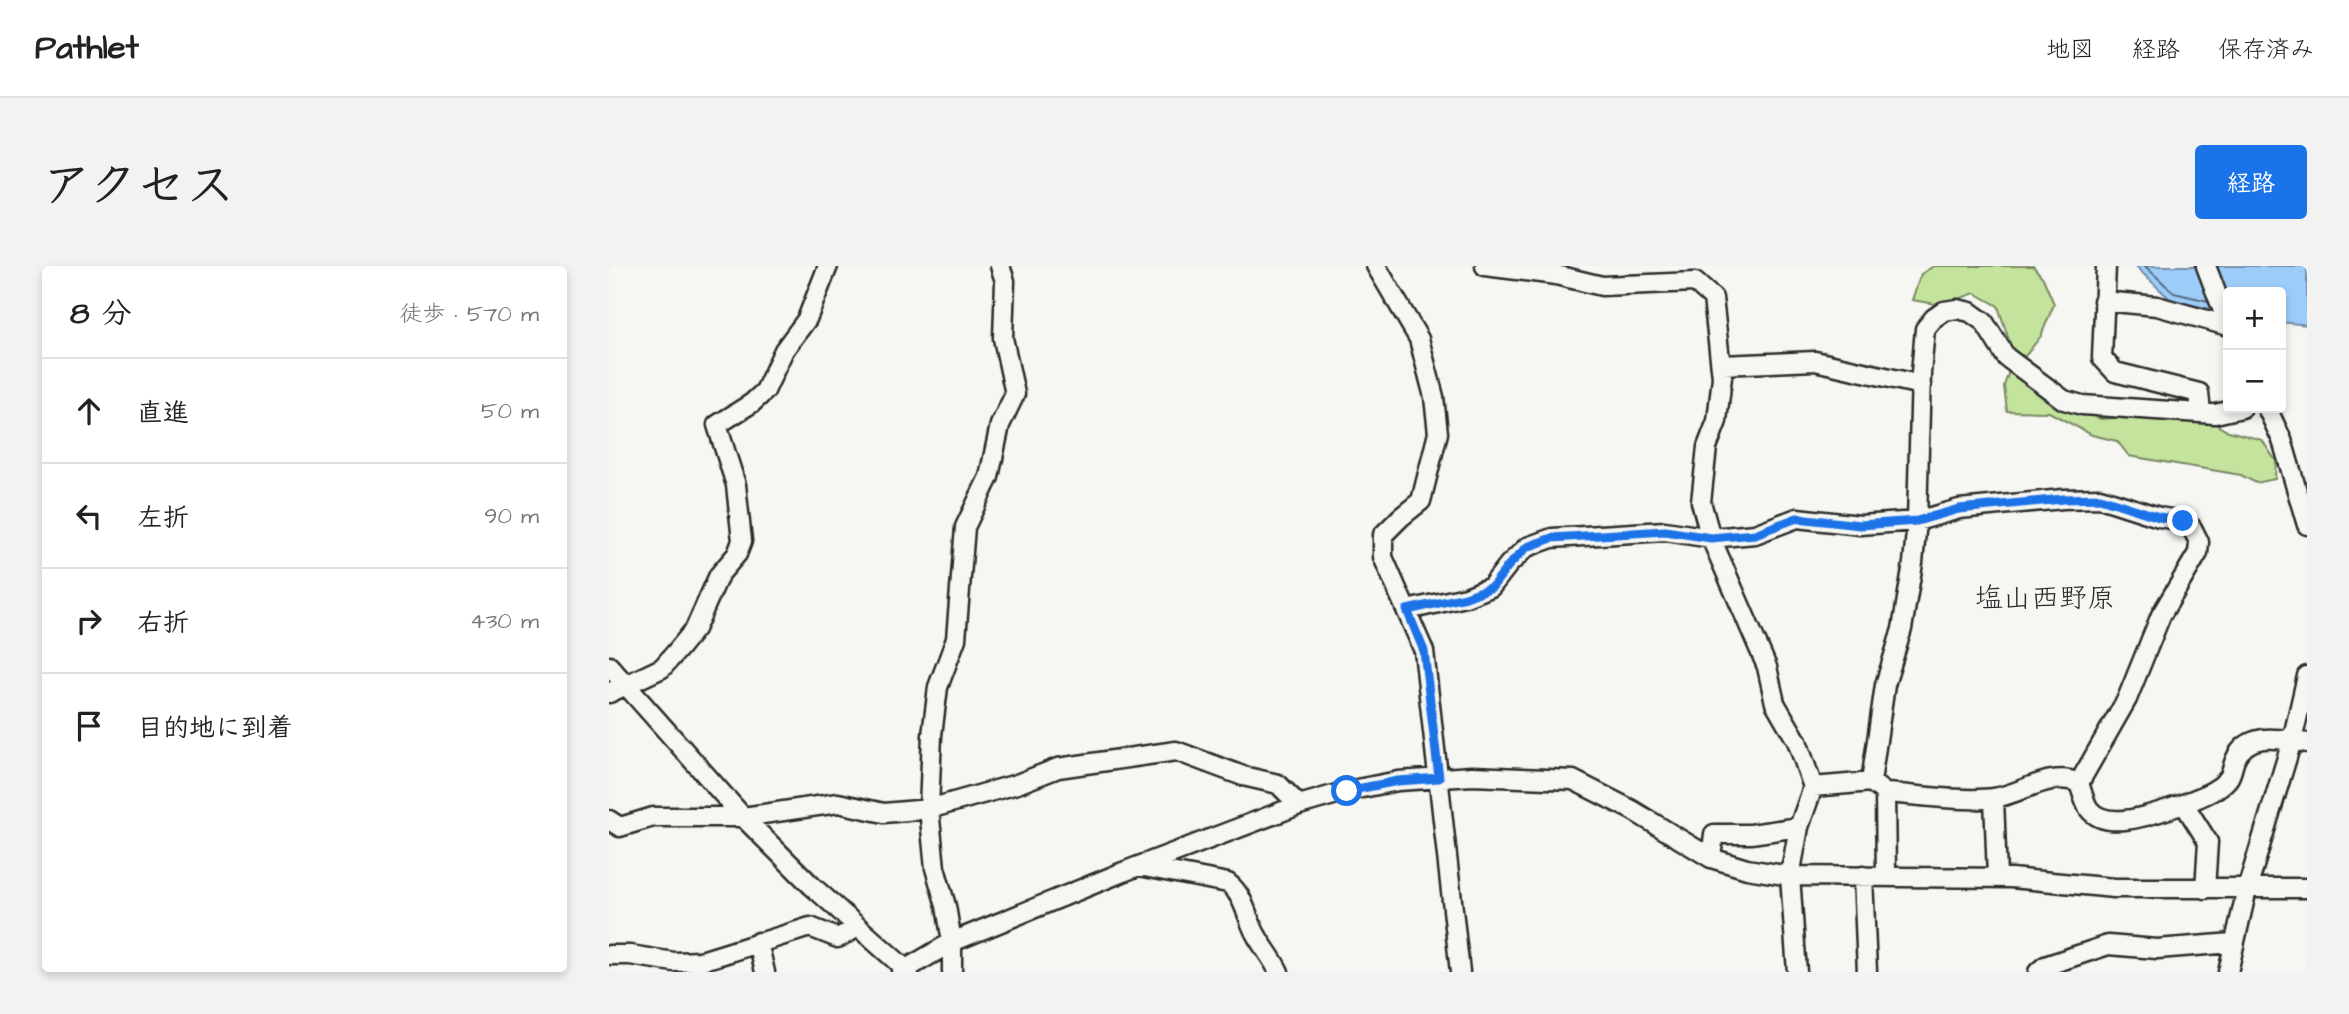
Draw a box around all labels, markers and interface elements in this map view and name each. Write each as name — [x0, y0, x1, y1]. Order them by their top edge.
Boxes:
text: Pathlet — [35, 25, 139, 71]
text: 地図 — [2046, 33, 2094, 67]
text: 経路 — [2132, 33, 2180, 67]
text: 保存済み — [2218, 33, 2314, 67]
button: 経路 — [2195, 145, 2307, 219]
text: アクセス — [42, 153, 235, 221]
map controls — [2223, 287, 2286, 413]
button: + — [2223, 287, 2286, 350]
text: 8 分 — [70, 293, 131, 335]
text: 徒歩 · 570 m — [399, 298, 539, 330]
button: − — [2223, 350, 2286, 413]
icon: ahead — [70, 392, 108, 430]
text: 直進 — [137, 395, 189, 431]
text: 50 m — [481, 395, 539, 427]
icon: left — [70, 497, 108, 535]
text: 左折 — [137, 500, 189, 536]
text: 90 m — [484, 500, 539, 532]
route end — [2167, 505, 2198, 536]
district label: 塩山西野原 — [1975, 579, 2115, 618]
icon: right — [70, 602, 108, 640]
text: 右折 — [137, 605, 189, 641]
text: 430 m — [470, 605, 539, 637]
icon: arrive — [70, 707, 108, 745]
text: 目的地に到着 — [137, 710, 293, 746]
route start — [1331, 775, 1362, 806]

